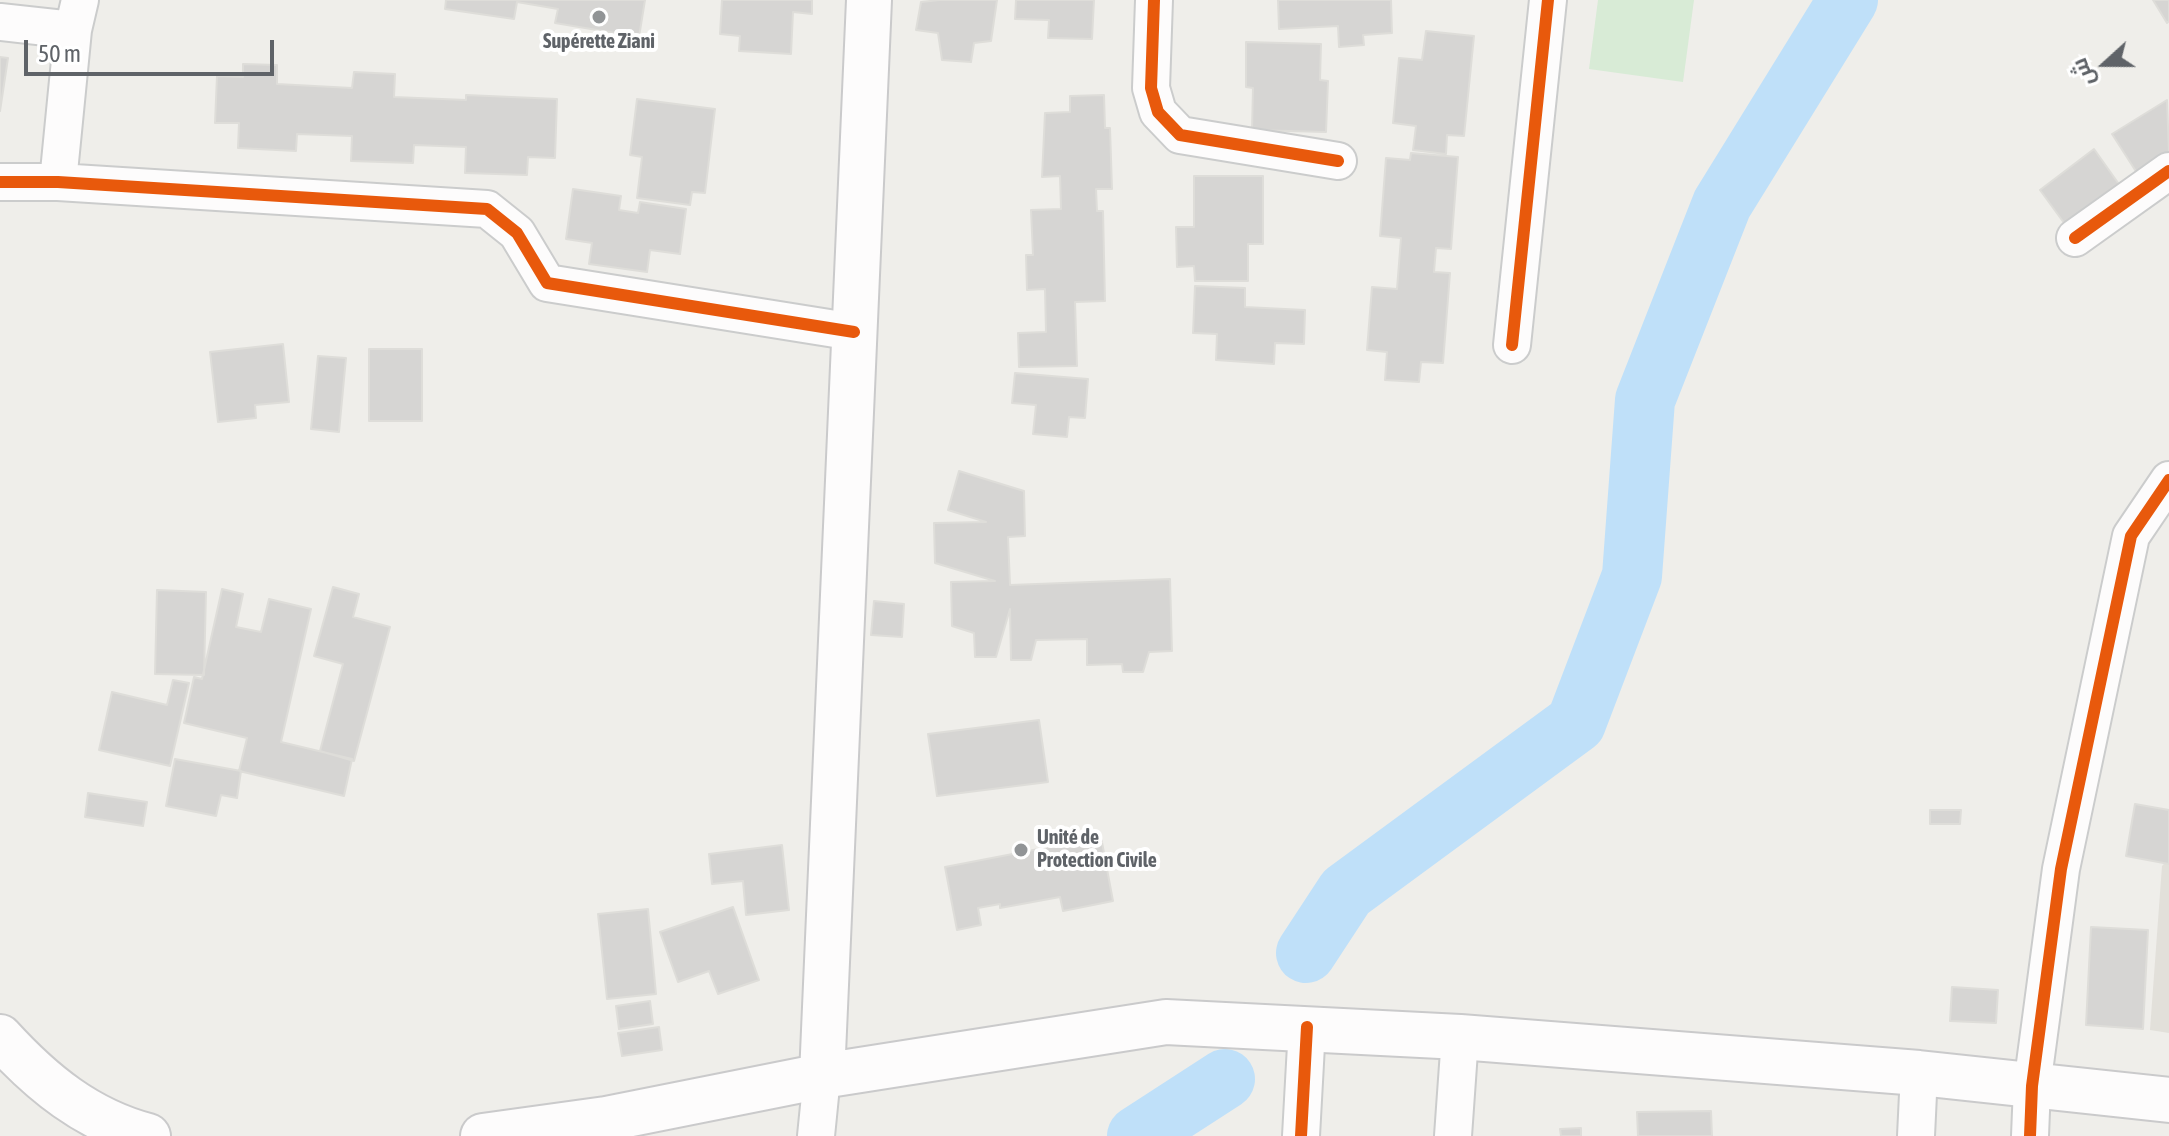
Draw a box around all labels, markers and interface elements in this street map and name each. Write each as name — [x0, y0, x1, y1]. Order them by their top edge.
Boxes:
marker: Supérette Ziani — [590, 8, 608, 26]
scale bar — [28, 24, 278, 74]
north arrow — [2065, 24, 2145, 104]
place label: Supérette Ziani — [543, 30, 655, 54]
text: 50 m — [38, 40, 81, 67]
text: ش — [2065, 55, 2100, 90]
place label: Unité de Protection Civile — [1037, 826, 1157, 873]
marker: Unité de Protection Civile — [1012, 841, 1030, 859]

